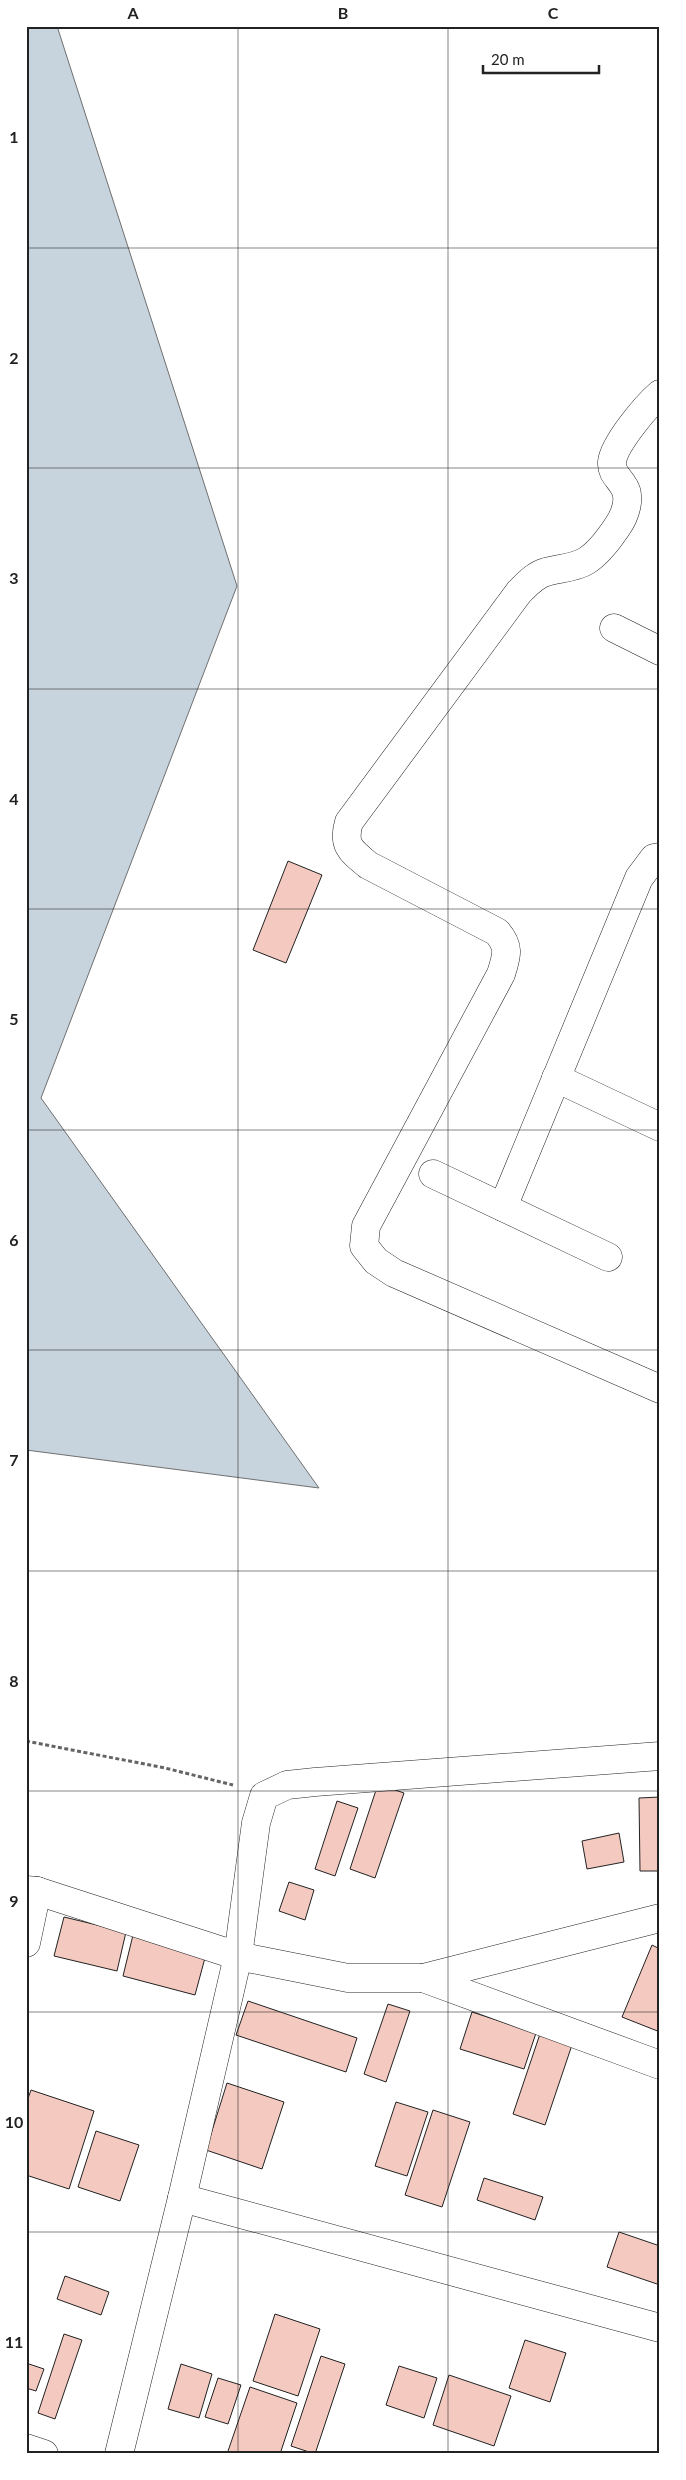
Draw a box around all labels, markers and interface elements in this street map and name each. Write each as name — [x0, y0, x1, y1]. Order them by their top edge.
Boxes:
text: A — [126, 3, 139, 22]
text: B — [338, 3, 348, 22]
text: C — [548, 3, 559, 22]
scale bar — [483, 42, 600, 74]
text: 20 m — [491, 50, 525, 68]
text: 1 — [9, 127, 19, 146]
text: 2 — [9, 348, 19, 367]
text: 3 — [9, 568, 19, 587]
text: 4 — [9, 789, 19, 808]
text: 5 — [9, 1009, 19, 1028]
text: 6 — [9, 1230, 19, 1249]
text: 7 — [9, 1450, 19, 1469]
text: 8 — [9, 1671, 19, 1690]
text: 9 — [9, 1891, 19, 1910]
text: 10 — [5, 2112, 23, 2131]
text: 11 — [5, 2332, 23, 2351]

